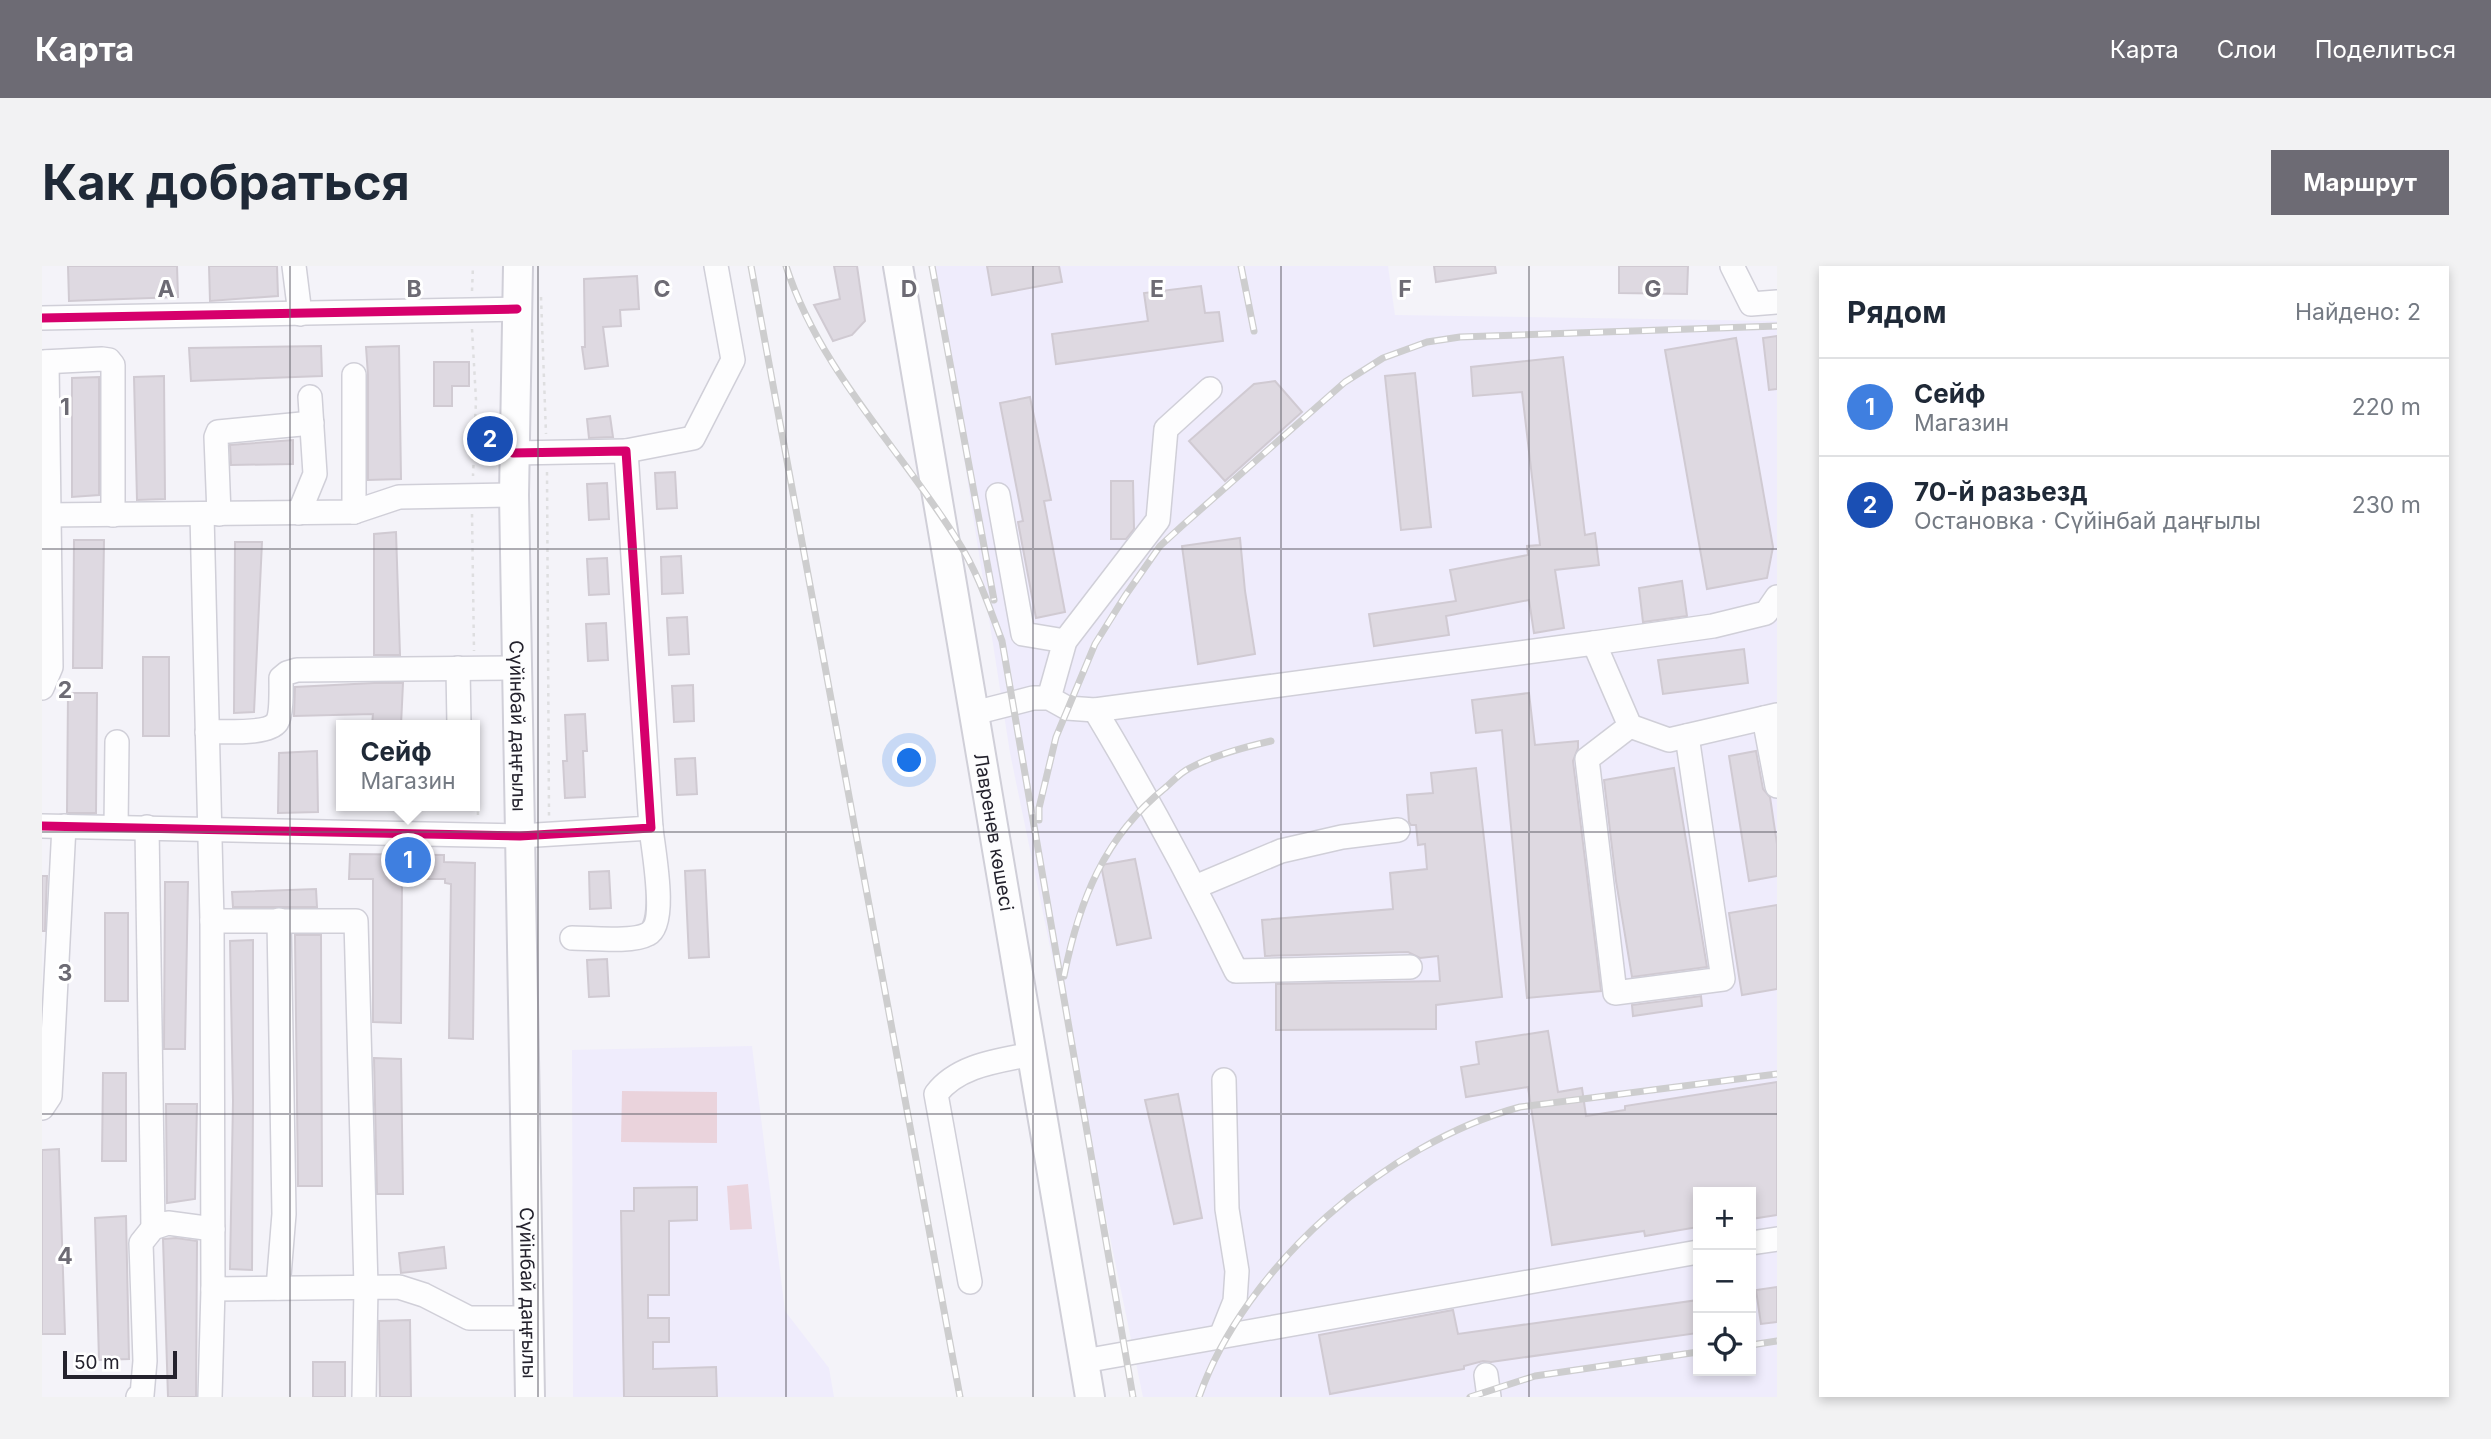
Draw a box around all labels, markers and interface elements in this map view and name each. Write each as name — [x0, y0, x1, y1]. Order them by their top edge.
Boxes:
text: Карта — [35, 29, 134, 69]
text: Карта — [2110, 35, 2179, 64]
text: Слои — [2217, 35, 2277, 64]
text: Поделиться — [2315, 35, 2456, 64]
button: Маршрут — [2271, 150, 2449, 215]
text: Как добраться — [42, 153, 410, 212]
text: A — [157, 275, 175, 303]
text: B — [406, 275, 422, 303]
text: C — [653, 275, 671, 303]
text: D — [901, 275, 917, 303]
text: E — [1150, 275, 1164, 303]
text: F — [1398, 275, 1412, 303]
text: G — [1644, 275, 1662, 303]
text: Рядом — [1847, 294, 1947, 330]
text: Найдено: 2 — [2295, 298, 2421, 326]
text: Сейф — [1914, 378, 1985, 409]
text: 1 — [60, 393, 70, 421]
text: 1 — [1865, 393, 1875, 421]
text: 220 m — [2352, 393, 2421, 421]
text: Магазин — [1914, 409, 2009, 437]
pin: 2 — [467, 413, 513, 465]
text: 70-й разьезд — [1914, 476, 2088, 507]
text: 2 — [1863, 491, 1877, 519]
text: 230 m — [2352, 491, 2421, 519]
text: Остановка · Сүйінбай даңғылы — [1914, 507, 2261, 535]
street label: Сүйінбай даңғылы — [505, 640, 531, 812]
text: 2 — [58, 676, 72, 704]
popup — [336, 720, 480, 811]
text: Сейф — [360, 736, 432, 767]
your location — [892, 743, 926, 777]
street label: Лавренев көшесі — [969, 751, 1019, 913]
text: Магазин — [360, 767, 456, 795]
pin: 1 — [385, 834, 431, 886]
text: 3 — [58, 959, 72, 987]
map controls — [1693, 1187, 1756, 1376]
button: + — [1693, 1187, 1756, 1250]
street label: Сүйінбай даңғылы — [515, 1207, 541, 1379]
text: 4 — [57, 1242, 73, 1270]
button: − — [1693, 1250, 1756, 1313]
button: locate — [1693, 1313, 1756, 1376]
scale bar — [63, 1348, 177, 1380]
text: 50 m — [74, 1351, 120, 1374]

